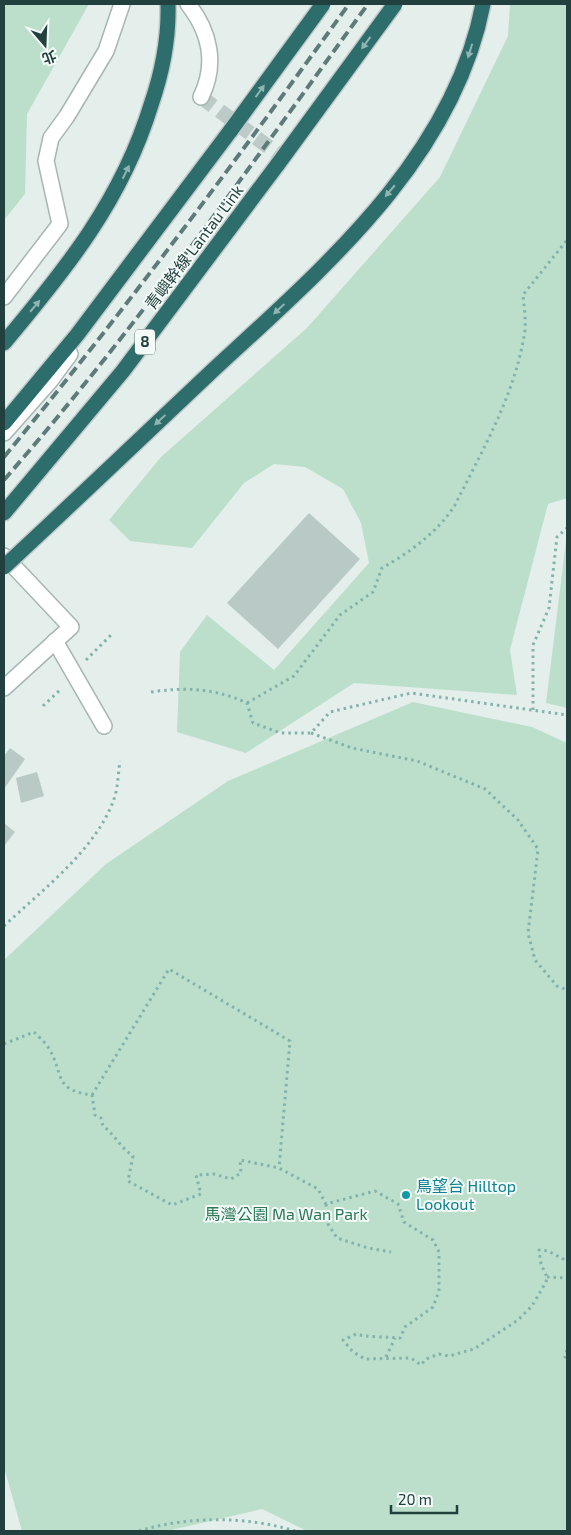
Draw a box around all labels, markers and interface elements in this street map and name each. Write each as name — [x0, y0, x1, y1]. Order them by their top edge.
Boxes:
north arrow — [20, 20, 70, 70]
one-way arrow — [361, 36, 372, 49]
one-way arrow — [466, 44, 474, 59]
text: 北 — [40, 47, 59, 68]
one-way arrow — [255, 84, 265, 97]
one-way arrow — [121, 164, 130, 179]
street label: 青嶼幹線 Lantau Link — [141, 181, 247, 313]
one-way arrow — [385, 184, 396, 197]
one-way arrow — [29, 300, 40, 312]
one-way arrow — [273, 303, 285, 315]
road number: 8 — [135, 330, 155, 354]
one-way arrow — [155, 414, 167, 426]
place label: 鳥望台 Hilltop Lookout — [416, 1176, 516, 1213]
marker: 鳥望台 Hilltop Lookout — [400, 1189, 412, 1201]
park label: 馬灣公園 Ma Wan Park — [204, 1204, 368, 1223]
scale bar — [391, 1482, 457, 1514]
text: 20 m — [398, 1490, 432, 1508]

